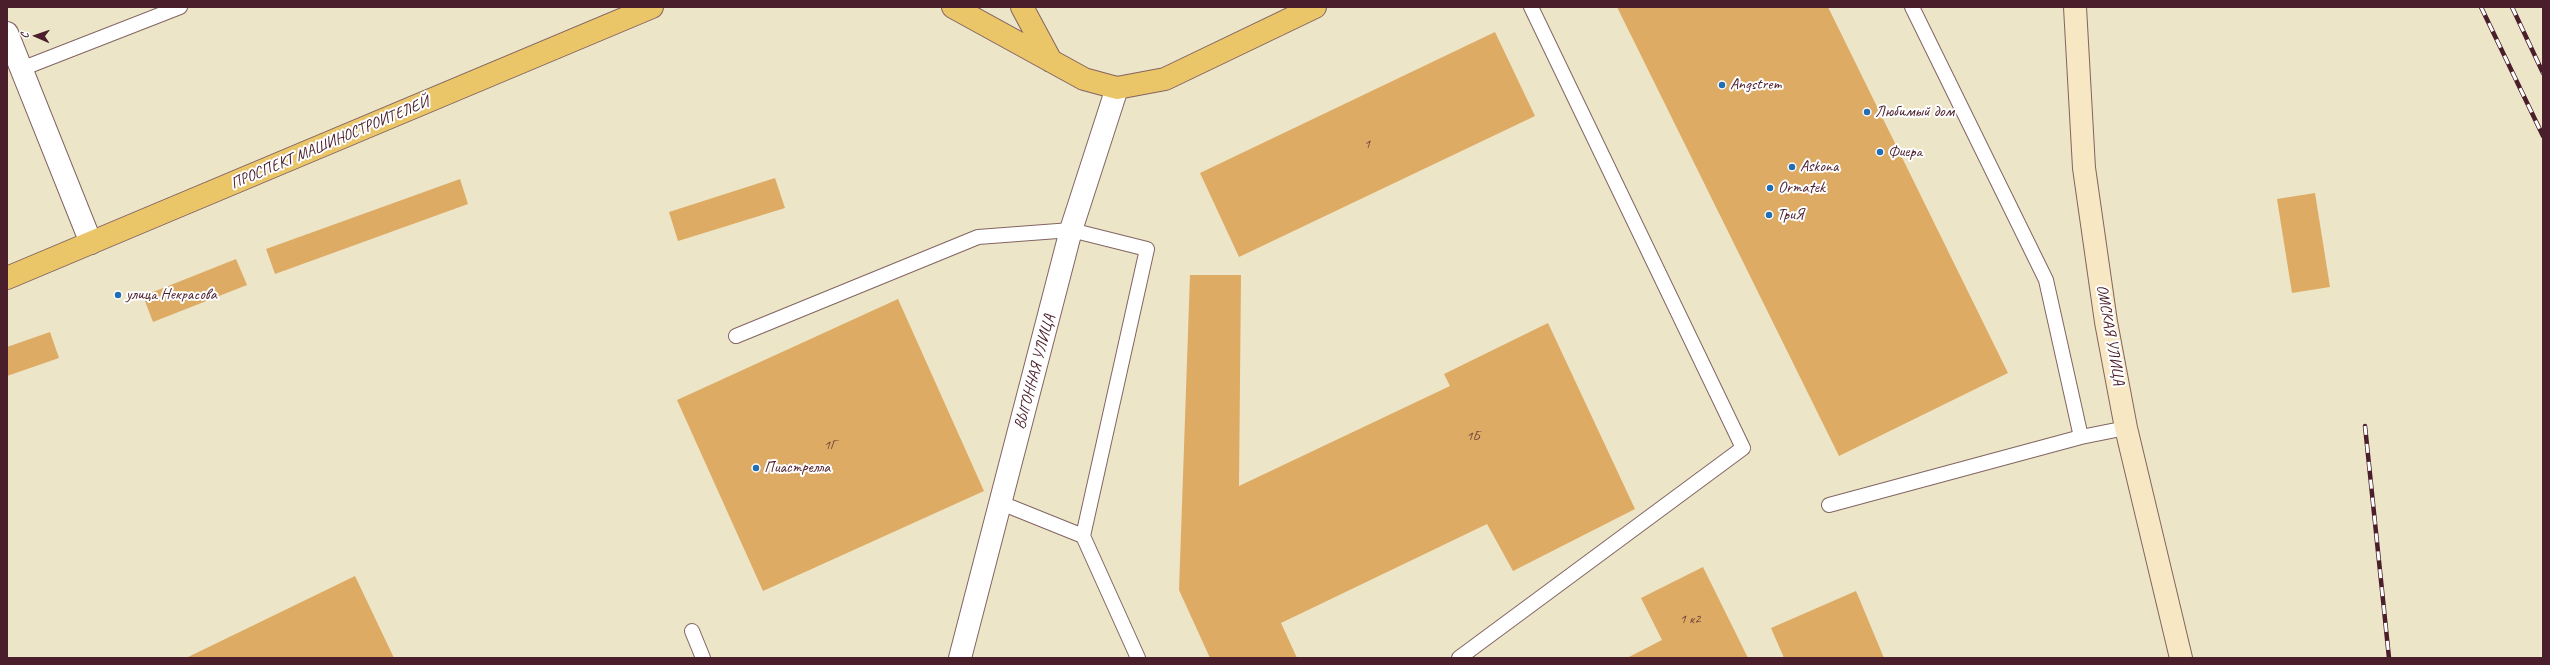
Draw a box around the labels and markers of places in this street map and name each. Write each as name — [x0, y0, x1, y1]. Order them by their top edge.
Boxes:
place label: Angstrem — [1730, 75, 1781, 95]
marker: Angstrem — [1717, 80, 1727, 90]
place label: Любимый дом — [1875, 102, 1954, 122]
marker: Любимый дом — [1862, 107, 1872, 117]
place label: Фиера — [1888, 142, 1922, 162]
marker: Фиера — [1875, 147, 1885, 157]
place label: Askona — [1800, 157, 1838, 177]
marker: Askona — [1787, 162, 1797, 172]
place label: Ormatek — [1778, 178, 1825, 198]
marker: Ormatek — [1765, 183, 1775, 193]
place label: ТриЯ — [1777, 205, 1804, 225]
marker: ТриЯ — [1764, 210, 1774, 220]
place label: улица Некрасова — [126, 285, 217, 305]
marker: улица Некрасова — [113, 290, 123, 300]
place label: Пиастрелла — [764, 458, 830, 478]
marker: Пиастрелла — [751, 463, 761, 473]

